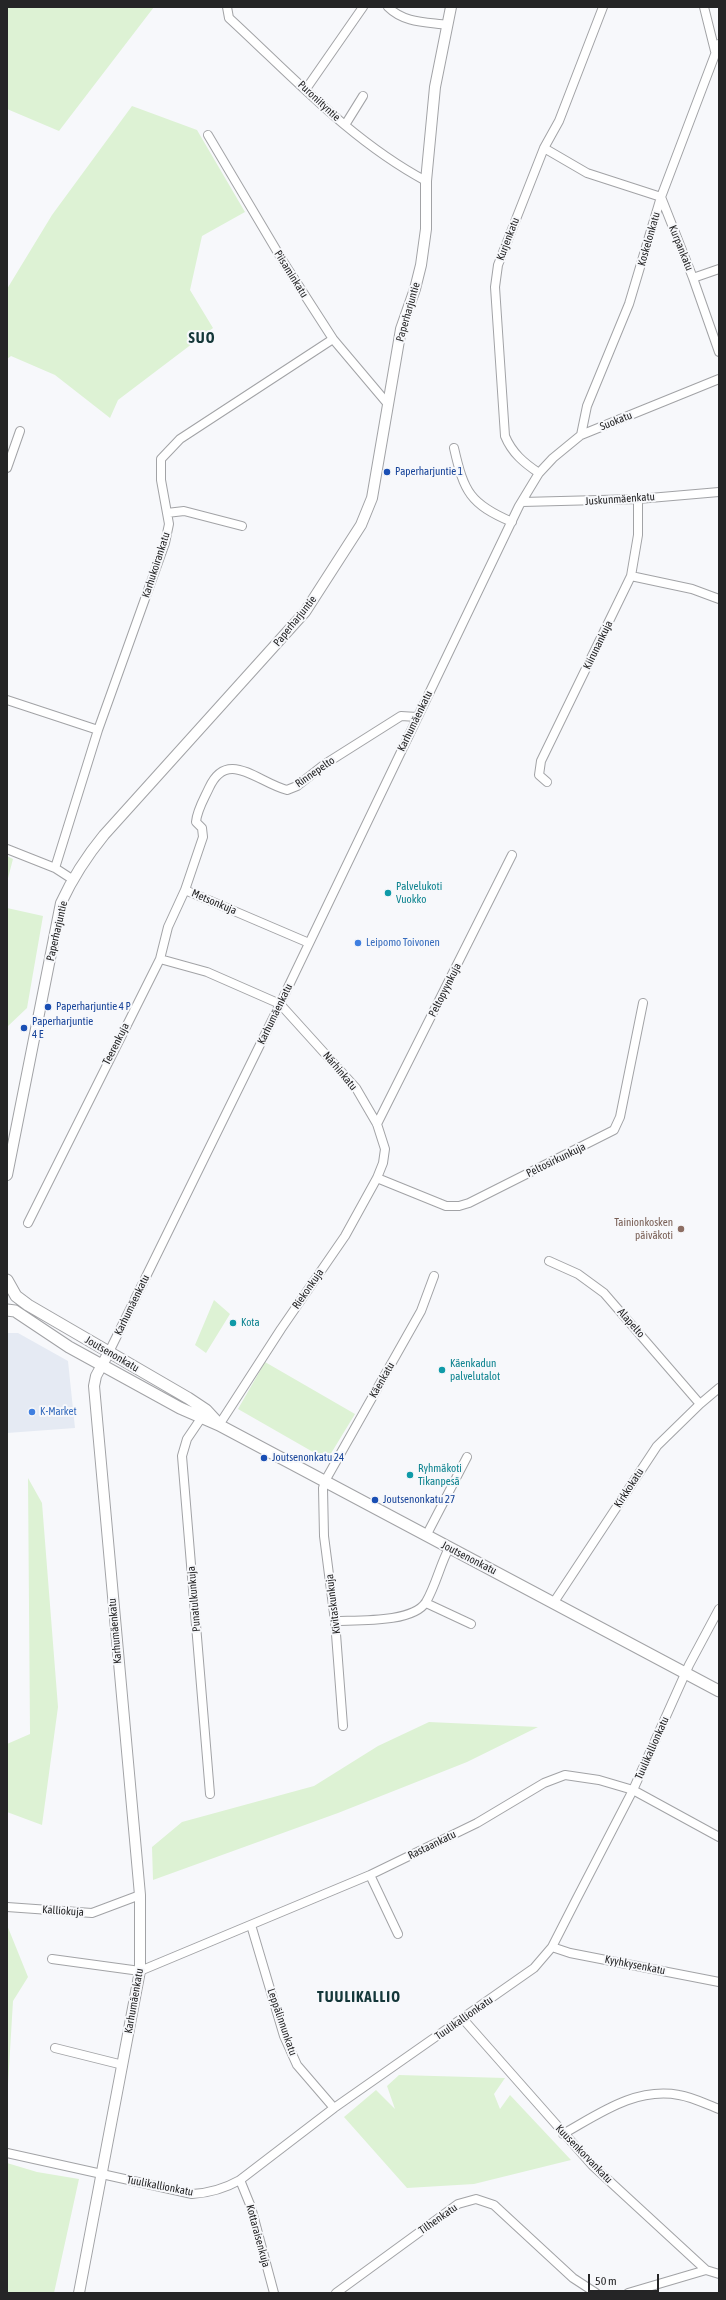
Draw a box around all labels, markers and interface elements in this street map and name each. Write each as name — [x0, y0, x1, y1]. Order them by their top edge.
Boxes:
street label: Puroniityntie — [295, 78, 343, 124]
street label: Koskelonkatu — [635, 210, 663, 268]
street label: Kurjenkatu — [494, 216, 522, 262]
street label: Kurpankatu — [666, 223, 696, 273]
street label: Piisaminkatu — [271, 248, 311, 300]
street label: Paperharjuntie — [393, 281, 423, 343]
district label: SUO — [189, 329, 215, 347]
street label: Suokatu — [598, 409, 634, 433]
place label: Paperharjuntie 1 — [395, 465, 463, 479]
marker: Paperharjuntie 1 — [382, 467, 392, 477]
street label: Juskunmäenkatu — [585, 490, 655, 508]
street label: Karhukoirankatu — [139, 530, 173, 600]
street label: Paperharjuntie — [271, 593, 319, 649]
street label: Kiirunankuja — [581, 618, 615, 672]
street label: Karhumäenkatu — [395, 688, 435, 754]
street label: Rinnepelto — [293, 754, 337, 790]
place label: Palvelukoti Vuokko — [396, 880, 442, 906]
street label: Metsonkuja — [189, 887, 239, 917]
marker: Palvelukoti Vuokko — [383, 888, 393, 898]
street label: Paperharjuntie — [44, 900, 70, 962]
place label: Leipomo Toivonen — [366, 936, 440, 950]
marker: Leipomo Toivonen — [353, 938, 363, 948]
street label: Peltopyynkuja — [426, 961, 464, 1019]
street label: Karhumäenkatu — [255, 981, 295, 1047]
place label: Paperharjuntie 4 P — [56, 1000, 131, 1014]
marker: Paperharjuntie 4 P — [43, 1002, 53, 1012]
place label: Paperharjuntie 4 E — [32, 1015, 93, 1041]
street label: Teerenkuja — [100, 1021, 132, 1067]
marker: Paperharjuntie 4 E — [19, 1023, 29, 1033]
street label: Närhinkatu — [320, 1049, 360, 1093]
street label: Peltosirkunkuja — [524, 1140, 588, 1180]
place label: Tainionkosken päiväkoti — [614, 1216, 673, 1242]
marker: Tainionkosken päiväkoti — [676, 1224, 686, 1234]
street label: Riekonkuja — [289, 1266, 327, 1312]
street label: Karhumäenkatu — [112, 1272, 152, 1338]
street label: Alapelto — [615, 1306, 647, 1340]
place label: Kota — [241, 1316, 260, 1330]
marker: Kota — [228, 1318, 238, 1328]
street label: Joutsenonkatu — [83, 1333, 141, 1375]
place label: Käenkadun palvelutalot — [450, 1357, 500, 1383]
street label: Käenkatu — [367, 1360, 397, 1400]
marker: Käenkadun palvelutalot — [437, 1365, 447, 1375]
place label: K-Market — [40, 1405, 77, 1419]
marker: K-Market — [27, 1407, 37, 1417]
place label: Joutsenonkatu 24 — [272, 1451, 344, 1465]
marker: Joutsenonkatu 24 — [259, 1453, 269, 1463]
place label: Ryhmäkoti Tikanpesä — [418, 1462, 462, 1488]
street label: Kirkkokatu — [611, 1466, 647, 1510]
marker: Ryhmäkoti Tikanpesä — [405, 1470, 415, 1480]
place label: Joutsenonkatu 27 — [383, 1493, 455, 1507]
marker: Joutsenonkatu 27 — [370, 1495, 380, 1505]
street label: Joutsenonkatu — [439, 1538, 499, 1578]
street label: Punatulkunkuja — [185, 1566, 203, 1632]
street label: Kivitaskunkuja — [323, 1573, 343, 1635]
street label: Karhumäenkatu — [106, 1598, 124, 1664]
street label: Tuulikallionkatu — [632, 1714, 672, 1782]
street label: Rastaankatu — [406, 1828, 458, 1862]
street label: Kalliokuja — [42, 1903, 84, 1919]
street label: Kyyhkysenkatu — [604, 1953, 666, 1977]
street label: Karhumäenkatu — [122, 1967, 146, 2035]
street label: Leppälinnunkatu — [264, 1987, 300, 2057]
district label: TUULIKALLIO — [317, 1988, 401, 2006]
street label: Tuulikallionkatu — [433, 1993, 495, 2043]
street label: Kuusenkorvankatu — [553, 2122, 615, 2186]
street label: Tuulikallionkatu — [126, 2173, 194, 2199]
street label: Tilhenkatu — [416, 2201, 460, 2237]
street label: Kottaraisenkuja — [243, 2203, 273, 2269]
scale bar — [590, 2266, 661, 2292]
text: 50 m — [595, 2274, 617, 2288]

